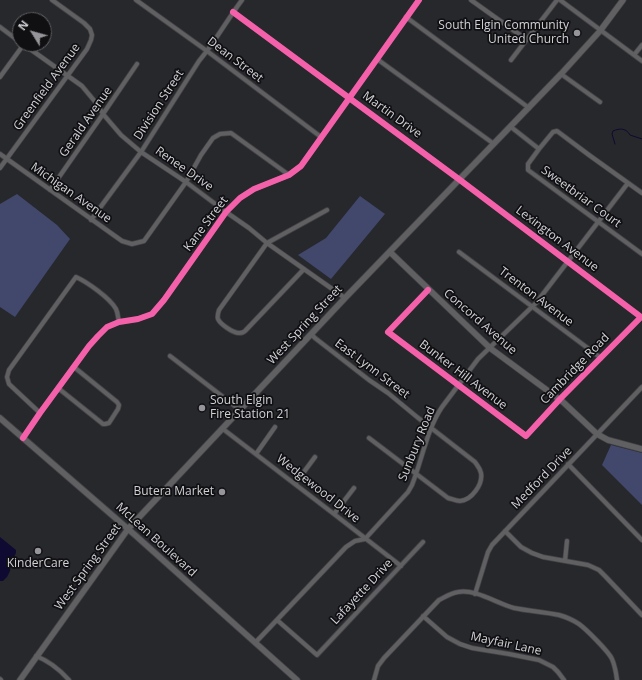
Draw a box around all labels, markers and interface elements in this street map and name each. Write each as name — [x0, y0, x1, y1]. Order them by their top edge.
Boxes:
north arrow — [12, 12, 52, 52]
text: N — [14, 17, 31, 33]
place label: South Elgin Community United Church — [438, 19, 569, 47]
marker: South Elgin Community United Church — [572, 28, 582, 38]
street label: Dean Street — [204, 34, 266, 86]
street label: Greenfield Avenue — [11, 41, 83, 133]
street label: Division Street — [131, 67, 187, 143]
street label: Gerald Avenue — [56, 84, 116, 160]
street label: Martin Drive — [360, 89, 424, 141]
street label: Renee Drive — [152, 144, 216, 194]
street label: Michigan Avenue — [28, 160, 114, 226]
street label: Sweetbriar Court — [538, 163, 624, 231]
street label: Kane Street — [181, 194, 231, 254]
street label: Lexington Avenue — [513, 203, 601, 275]
street label: Trenton Avenue — [496, 264, 576, 330]
street label: West Spring Street — [265, 282, 345, 368]
street label: Concord Avenue — [440, 286, 520, 358]
street label: Cambridge Road — [538, 331, 612, 407]
street label: East Lynn Street — [332, 336, 412, 402]
street label: Bunker Hill Avenue — [416, 337, 510, 413]
place label: South Elgin Fire Station 21 — [210, 394, 290, 422]
marker: South Elgin Fire Station 21 — [197, 403, 207, 413]
street label: Sunbury Road — [396, 405, 438, 483]
street label: Medford Drive — [509, 444, 575, 512]
street label: Wedgewood Drive — [273, 452, 363, 526]
place label: Butera Market — [133, 485, 214, 499]
marker: Butera Market — [217, 487, 227, 497]
street label: McLean Boulevard — [113, 500, 199, 580]
street label: West Spring Street — [52, 521, 124, 613]
marker: KinderCare — [33, 546, 43, 556]
street label: Lafayette Drive — [328, 556, 396, 628]
place label: KinderCare — [7, 557, 69, 571]
street label: Mayfair Lane — [469, 629, 543, 659]

